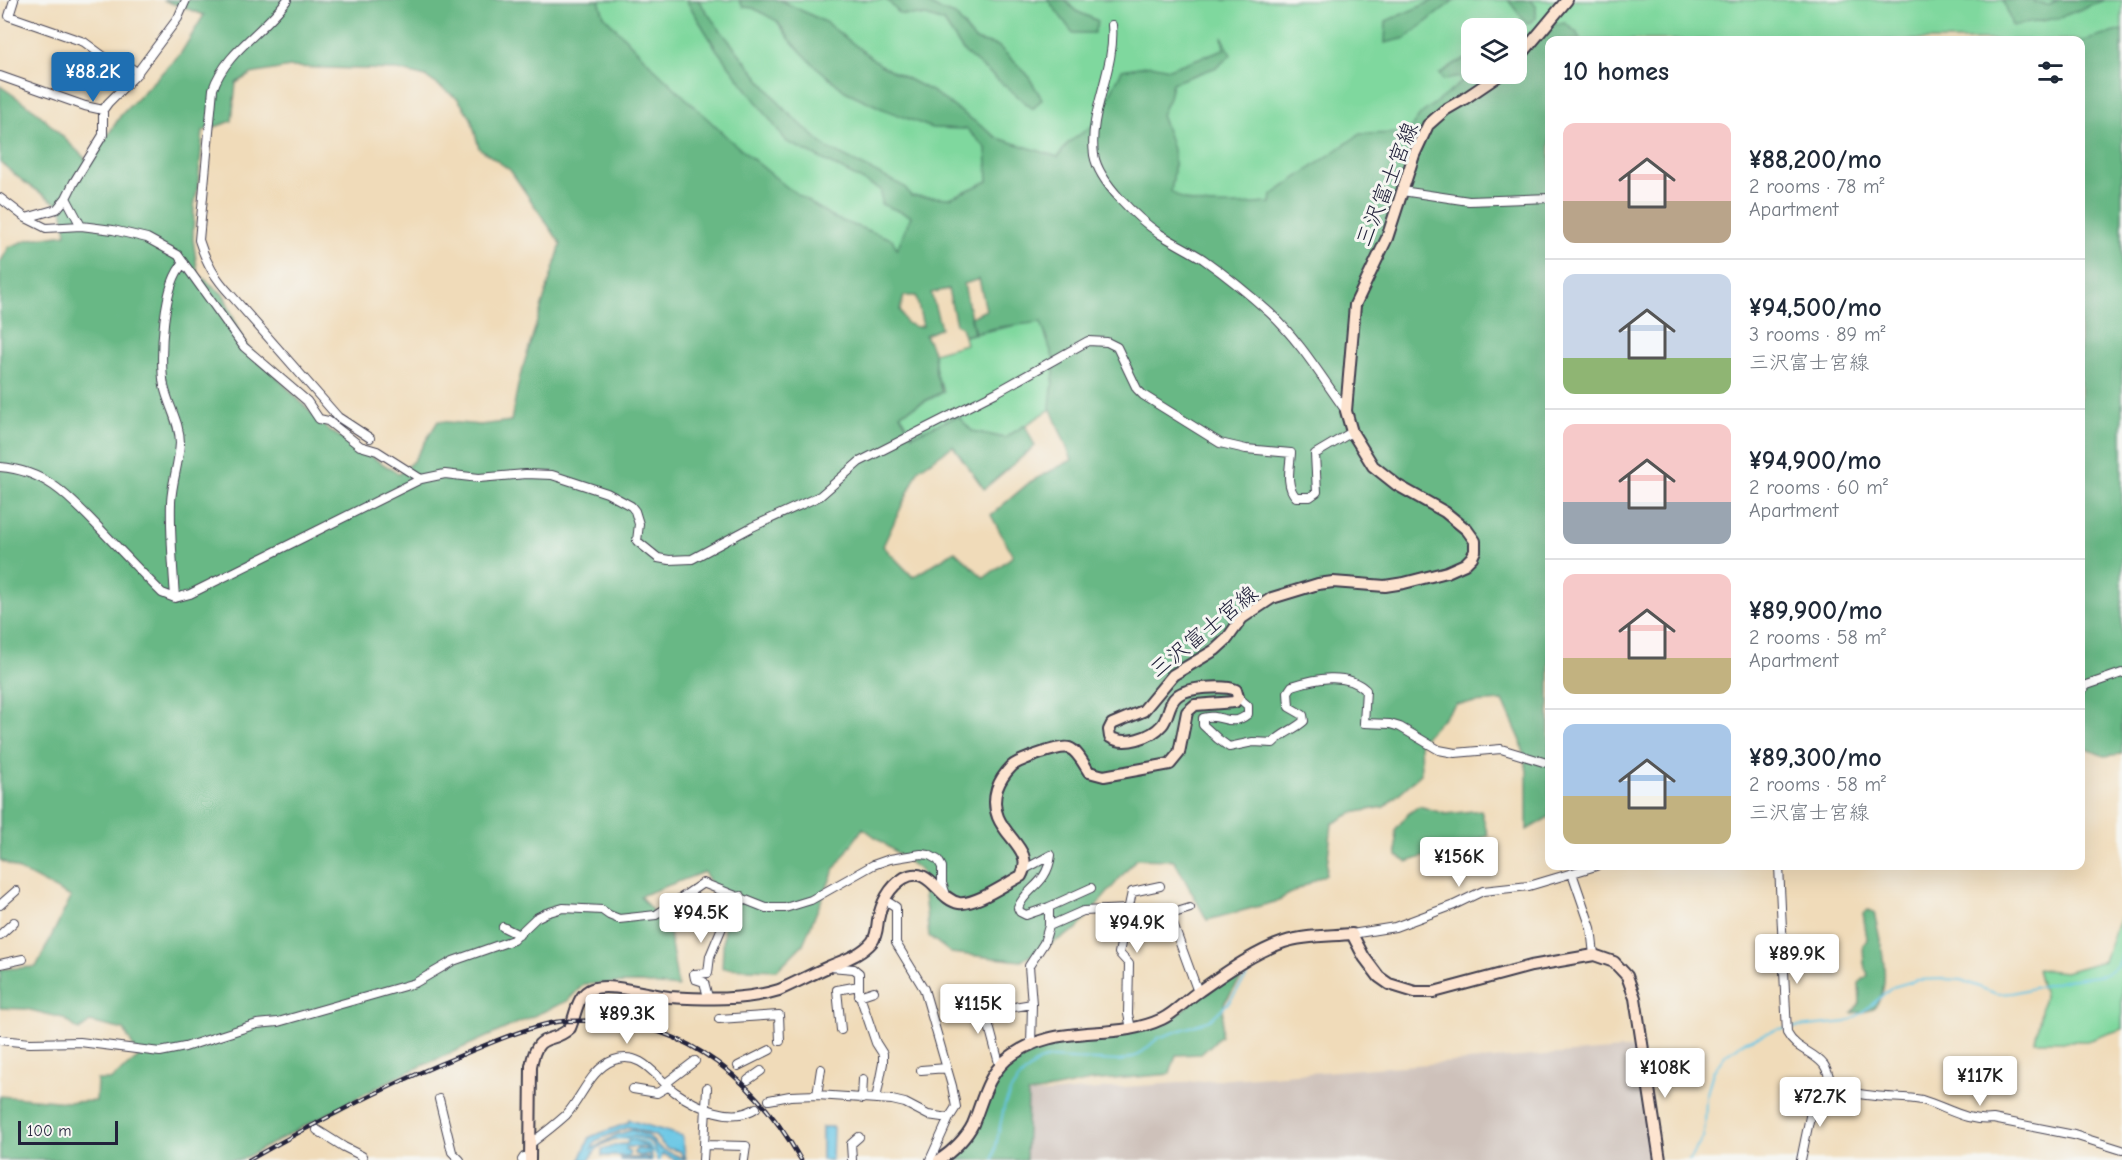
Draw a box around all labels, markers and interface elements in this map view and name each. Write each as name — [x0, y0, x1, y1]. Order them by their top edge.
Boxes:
map controls — [1461, 18, 1527, 84]
button: layers — [1461, 18, 1527, 84]
pin: ¥88.2K — [44, 52, 142, 103]
icon: filters — [2034, 56, 2067, 89]
text: 10 homes — [1563, 57, 1669, 87]
text: ¥88.2K — [65, 60, 121, 83]
street label: 三沢富士宮線 — [1350, 118, 1424, 250]
text: ¥88,200/mo — [1749, 145, 1882, 175]
icon: home — [1611, 147, 1683, 219]
text: 2 rooms · 78 m² — [1749, 175, 1885, 198]
text: Apartment — [1749, 198, 1839, 221]
text: ¥94,500/mo — [1749, 293, 1882, 323]
icon: home — [1611, 298, 1683, 370]
text: 3 rooms · 89 m² — [1749, 323, 1885, 346]
text: 三沢富士宮線 — [1749, 351, 1869, 374]
text: ¥94,900/mo — [1749, 446, 1881, 476]
icon: home — [1611, 448, 1683, 520]
text: 2 rooms · 60 m² — [1749, 476, 1888, 499]
text: Apartment — [1749, 499, 1839, 522]
street label: 三沢富士宮線 — [1144, 580, 1263, 683]
text: ¥89,900/mo — [1749, 596, 1883, 626]
icon: home — [1611, 598, 1683, 670]
text: 2 rooms · 58 m² — [1749, 626, 1886, 649]
text: Apartment — [1749, 649, 1839, 672]
text: ¥89,300/mo — [1749, 743, 1882, 773]
icon: home — [1611, 748, 1683, 820]
text: 2 rooms · 58 m² — [1749, 773, 1886, 796]
text: 三沢富士宮線 — [1749, 801, 1869, 824]
pin: ¥156K — [1417, 837, 1501, 888]
text: ¥156K — [1434, 845, 1484, 868]
pin: ¥94.5K — [652, 893, 750, 944]
text: ¥94.5K — [673, 901, 729, 924]
pin: ¥94.9K — [1088, 903, 1186, 954]
text: ¥94.9K — [1109, 911, 1165, 934]
pin: ¥89.9K — [1748, 934, 1846, 985]
text: ¥89.9K — [1769, 942, 1825, 965]
pin: ¥115K — [936, 984, 1020, 1035]
text: ¥115K — [954, 992, 1002, 1015]
pin: ¥89.3K — [578, 994, 676, 1045]
text: ¥89.3K — [599, 1002, 655, 1025]
pin: ¥108K — [1623, 1048, 1707, 1099]
text: ¥108K — [1640, 1056, 1690, 1079]
pin: ¥117K — [1938, 1056, 2022, 1107]
text: ¥117K — [1957, 1064, 2003, 1087]
pin: ¥72.7K — [1771, 1077, 1869, 1128]
text: ¥72.7K — [1794, 1085, 1846, 1108]
scale bar — [18, 1118, 118, 1146]
text: 100 m — [27, 1122, 71, 1140]

